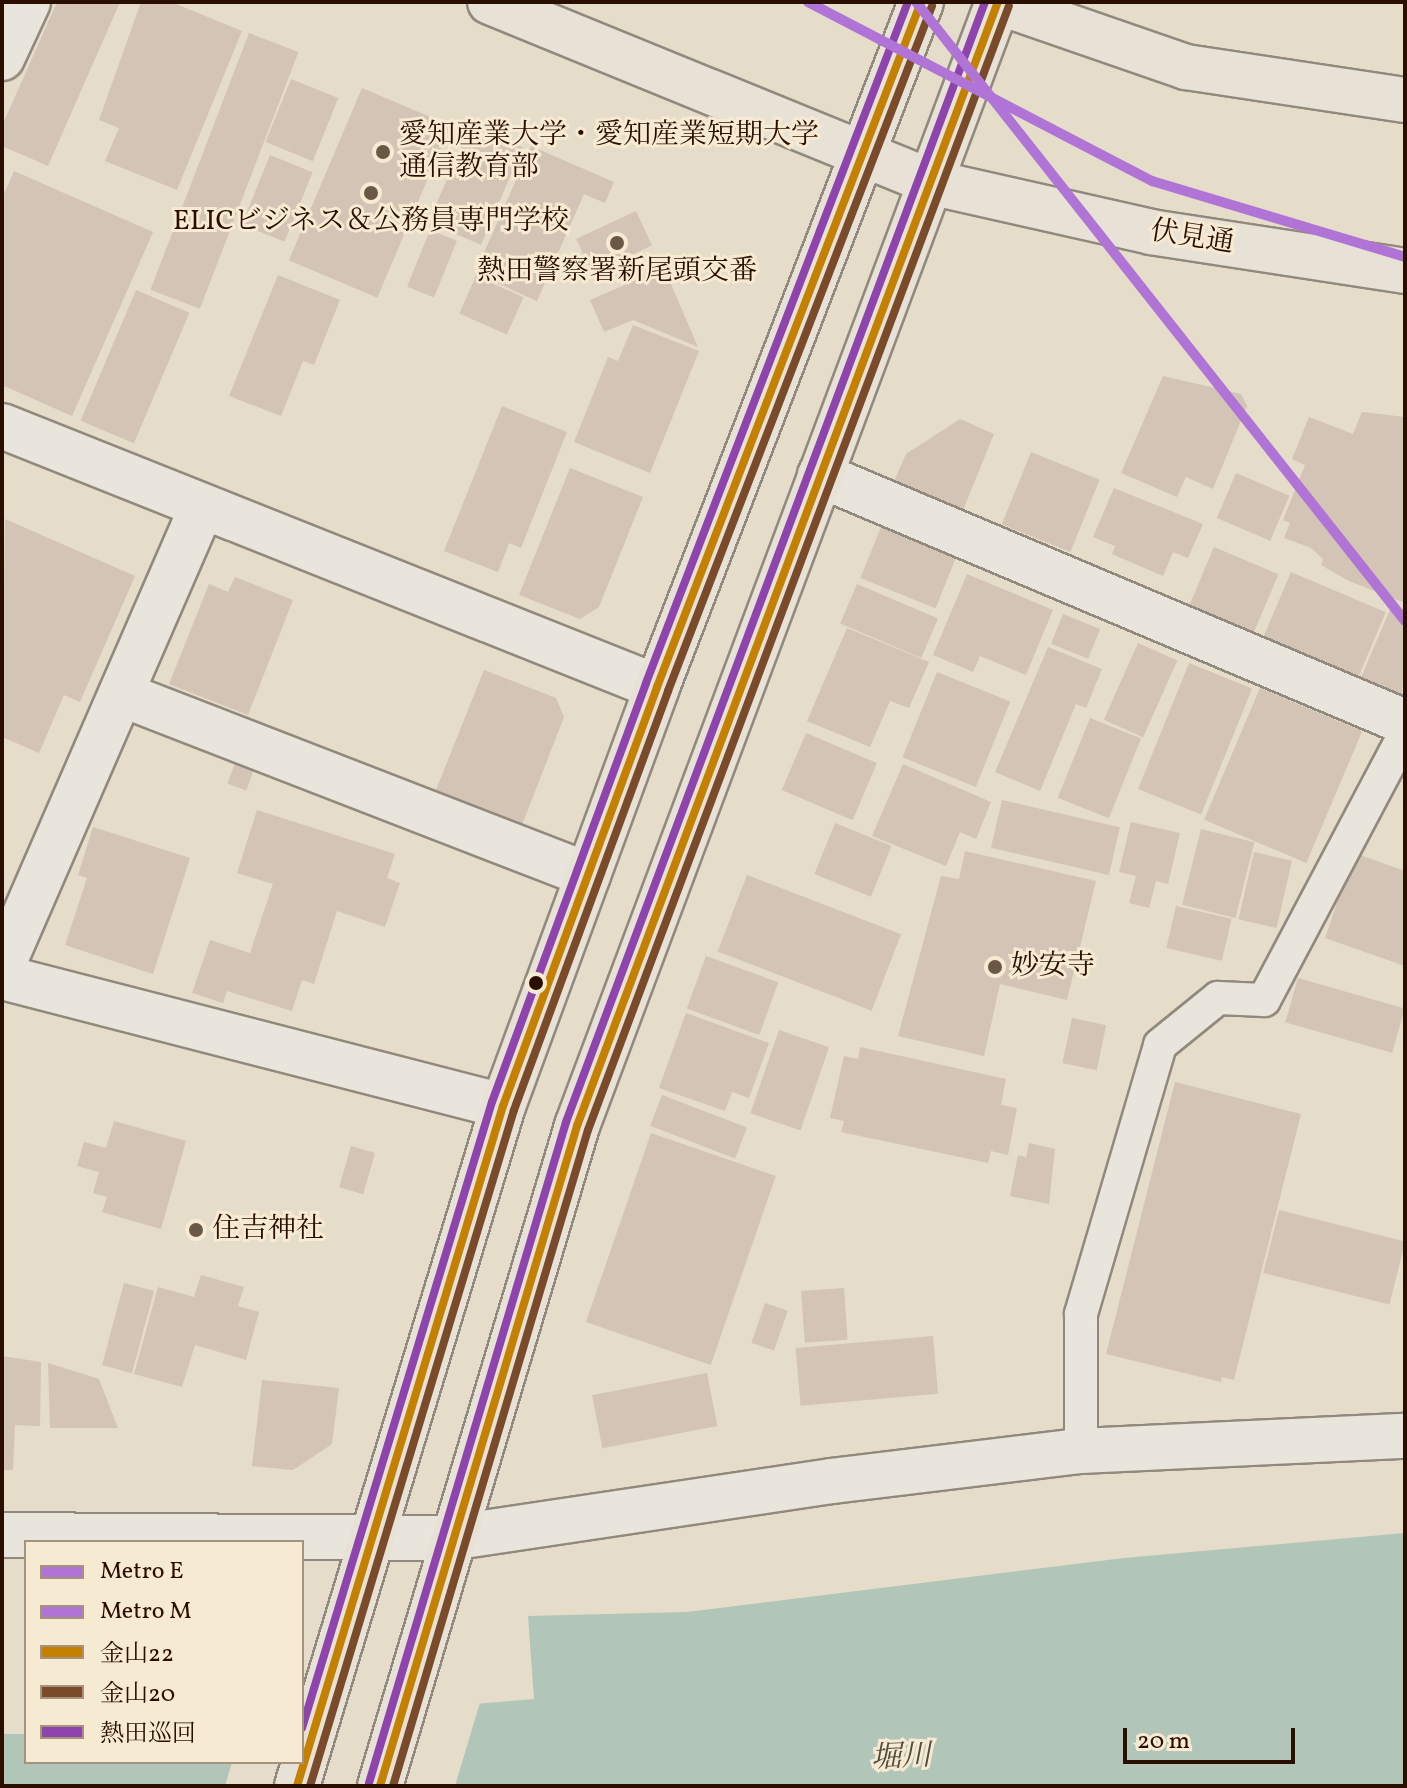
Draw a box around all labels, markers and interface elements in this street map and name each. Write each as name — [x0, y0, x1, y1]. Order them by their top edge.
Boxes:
place label: 愛知産業大学・愛知産業短期大学 通信教育部 — [399, 119, 819, 185]
marker: 愛知産業大学・愛知産業短期大学 通信教育部 — [374, 143, 392, 161]
marker: ELICビジネス＆公務員専門学校 — [362, 184, 380, 202]
place label: ELICビジネス＆公務員専門学校 — [173, 205, 569, 239]
street label: 伏見通 — [1148, 215, 1236, 261]
marker: 熱田警察署新尾頭交番 — [608, 234, 626, 252]
place label: 熱田警察署新尾頭交番 — [477, 255, 757, 289]
place label: 妙安寺 — [1011, 950, 1095, 984]
marker: 妙安寺 — [986, 958, 1004, 976]
unlabelled marker — [528, 975, 544, 991]
place label: 住吉神社 — [212, 1213, 324, 1247]
marker: 住吉神社 — [187, 1221, 205, 1239]
legend — [24, 1540, 304, 1764]
text: Metro E — [100, 1555, 184, 1589]
text: Metro M — [100, 1595, 192, 1629]
text: 金山22 — [100, 1638, 174, 1672]
text: 金山20 — [100, 1678, 175, 1712]
scale bar — [1127, 1712, 1299, 1762]
text: 熱田巡回 — [100, 1718, 196, 1752]
text: 20 m — [1137, 1725, 1190, 1759]
water label: 堀川 — [870, 1738, 932, 1778]

